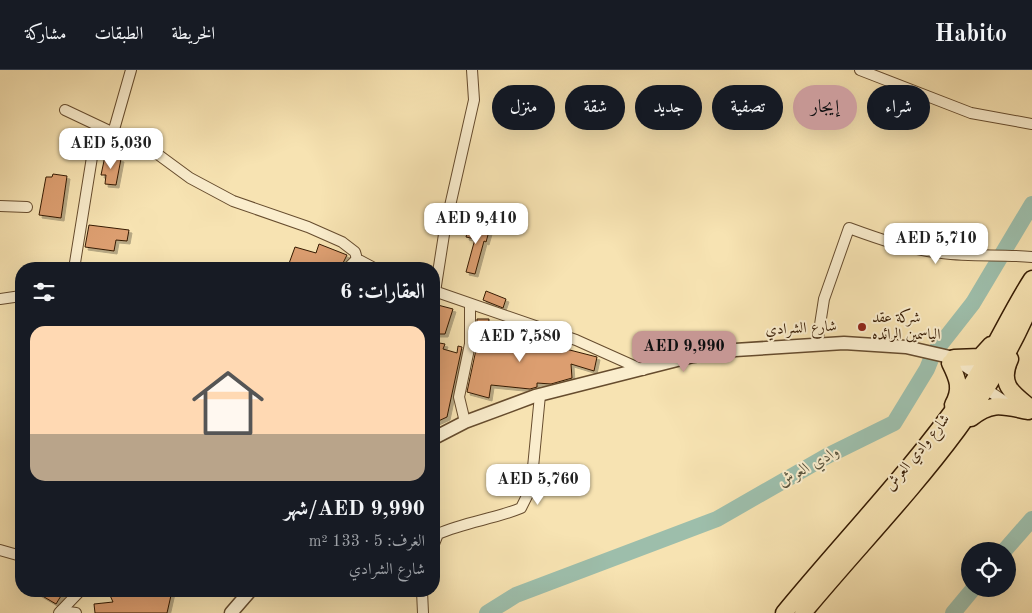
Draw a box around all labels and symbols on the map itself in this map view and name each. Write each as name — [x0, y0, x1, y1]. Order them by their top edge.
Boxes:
pin: AED 5,030 — [54, 128, 168, 170]
pin: AED 9,410 — [419, 202, 533, 245]
pin: AED 5,710 — [879, 222, 993, 265]
place label: شرکة عقد الیاسمین الرائدہ — [872, 308, 940, 343]
pin: AED 7,580 — [463, 320, 577, 363]
street label: شارع الشرادي — [765, 320, 837, 342]
marker: شرکة عقد الیاسمین الرائدہ — [856, 321, 868, 333]
pin: AED 9,990 — [627, 330, 741, 373]
street label: شارع وادي العرش — [882, 411, 956, 496]
water label: وادي العرش — [776, 444, 844, 493]
pin: AED 5,760 — [481, 464, 595, 506]

